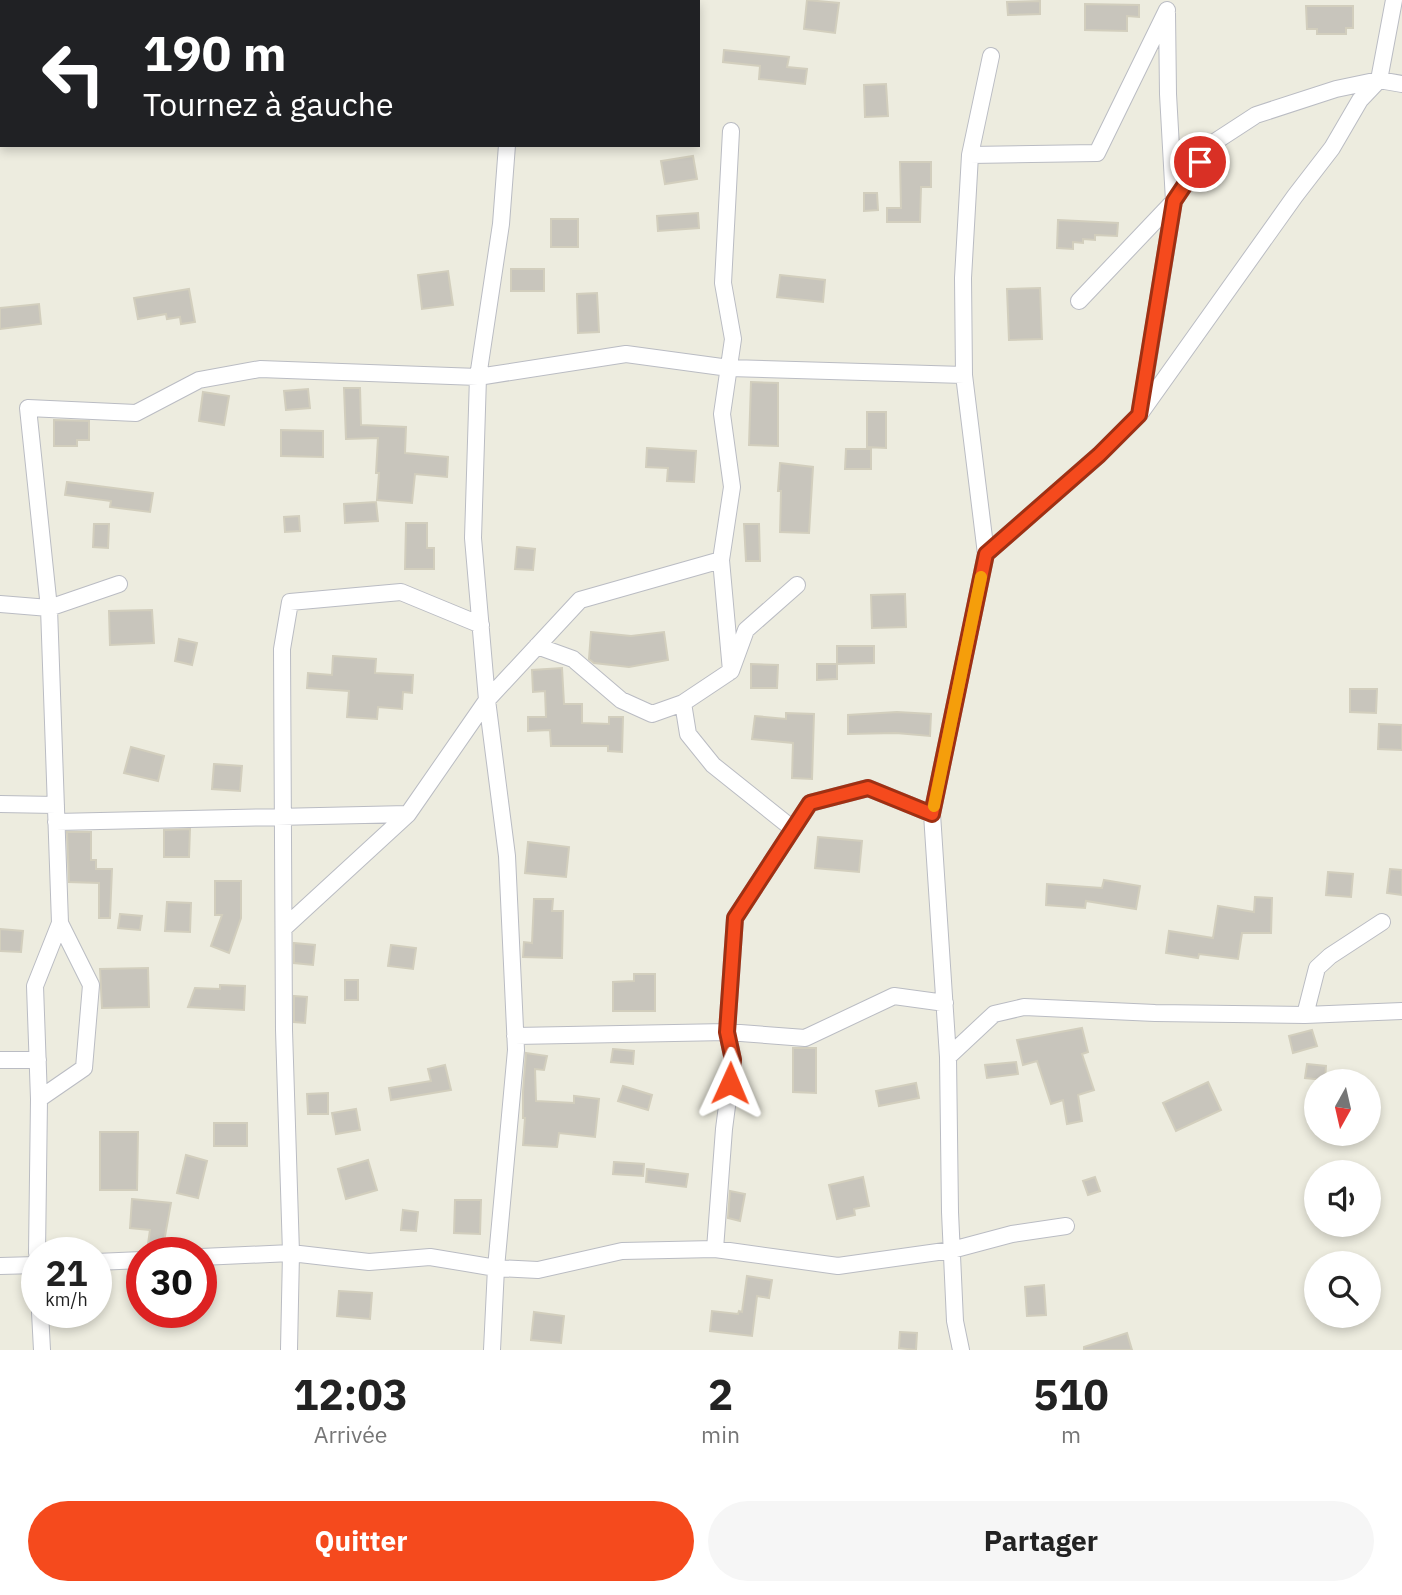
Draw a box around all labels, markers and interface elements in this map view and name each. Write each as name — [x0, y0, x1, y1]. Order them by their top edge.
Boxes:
text: 190 m — [143, 21, 287, 84]
icon: left — [28, 28, 119, 119]
text: Tournez à gauche — [143, 83, 394, 125]
pin — [1170, 132, 1230, 192]
icon: arrive — [1181, 143, 1219, 181]
position arrow — [693, 1046, 767, 1120]
north arrow — [1304, 1069, 1381, 1146]
map controls — [1304, 1069, 1381, 1328]
button: sound — [1304, 1160, 1381, 1237]
speed limit sign: 30 — [126, 1237, 217, 1328]
text: 21 — [45, 1250, 88, 1296]
button: search — [1304, 1251, 1381, 1328]
text: km/h — [45, 1288, 88, 1311]
text: 12:03 — [293, 1367, 408, 1422]
text: 2 — [708, 1367, 733, 1422]
text: 510 — [1033, 1367, 1109, 1422]
text: Arrivée — [314, 1419, 387, 1449]
text: min — [701, 1419, 740, 1449]
text: m — [1061, 1419, 1081, 1449]
button: Quitter — [28, 1501, 694, 1581]
button: Partager — [708, 1501, 1374, 1581]

